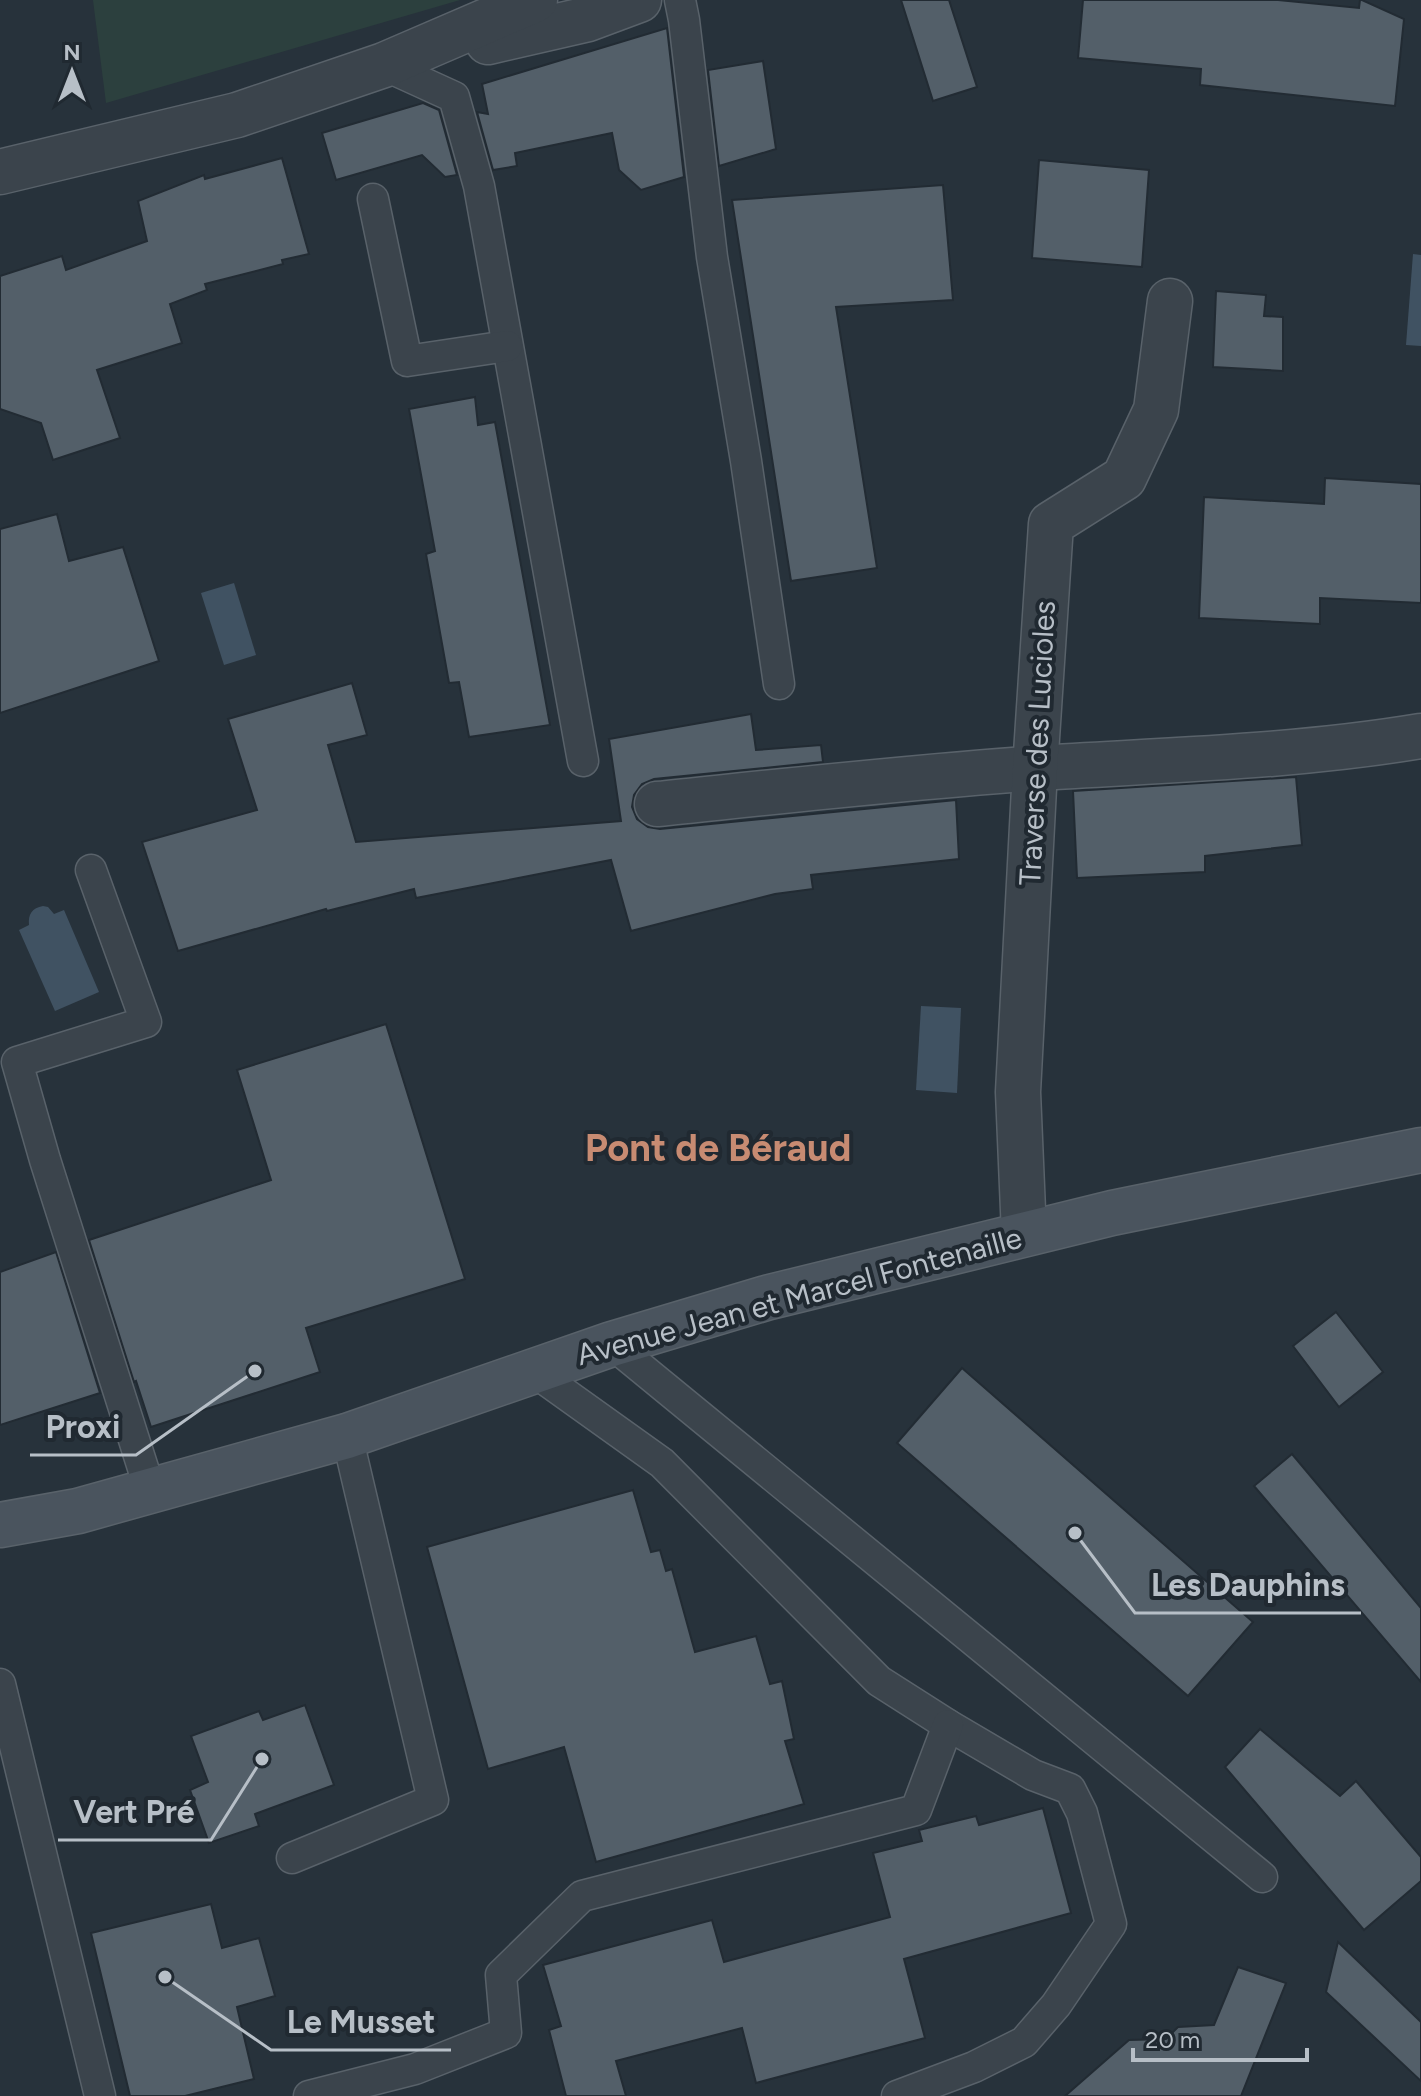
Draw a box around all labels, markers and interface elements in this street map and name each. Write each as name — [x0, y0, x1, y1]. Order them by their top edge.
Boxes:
north arrow — [32, 32, 112, 112]
text: N — [63, 39, 81, 66]
street label: Traverse des Lucioles — [1011, 600, 1063, 886]
district label: Pont de Béraud — [585, 1125, 851, 1171]
street label: Avenue Jean et Marcel Fontenaille — [572, 1219, 1026, 1373]
callout: Proxi — [30, 1399, 136, 1455]
text: Proxi — [46, 1408, 120, 1446]
callout: Les Dauphins — [1135, 1557, 1361, 1613]
text: Les Dauphins — [1151, 1566, 1345, 1604]
callout: Vert Pré — [58, 1784, 211, 1840]
text: Vert Pré — [73, 1793, 195, 1831]
callout: Le Musset — [271, 1994, 451, 2050]
text: Le Musset — [287, 2003, 435, 2041]
scale bar — [1133, 2012, 1307, 2062]
text: 20 m — [1145, 2025, 1200, 2054]

